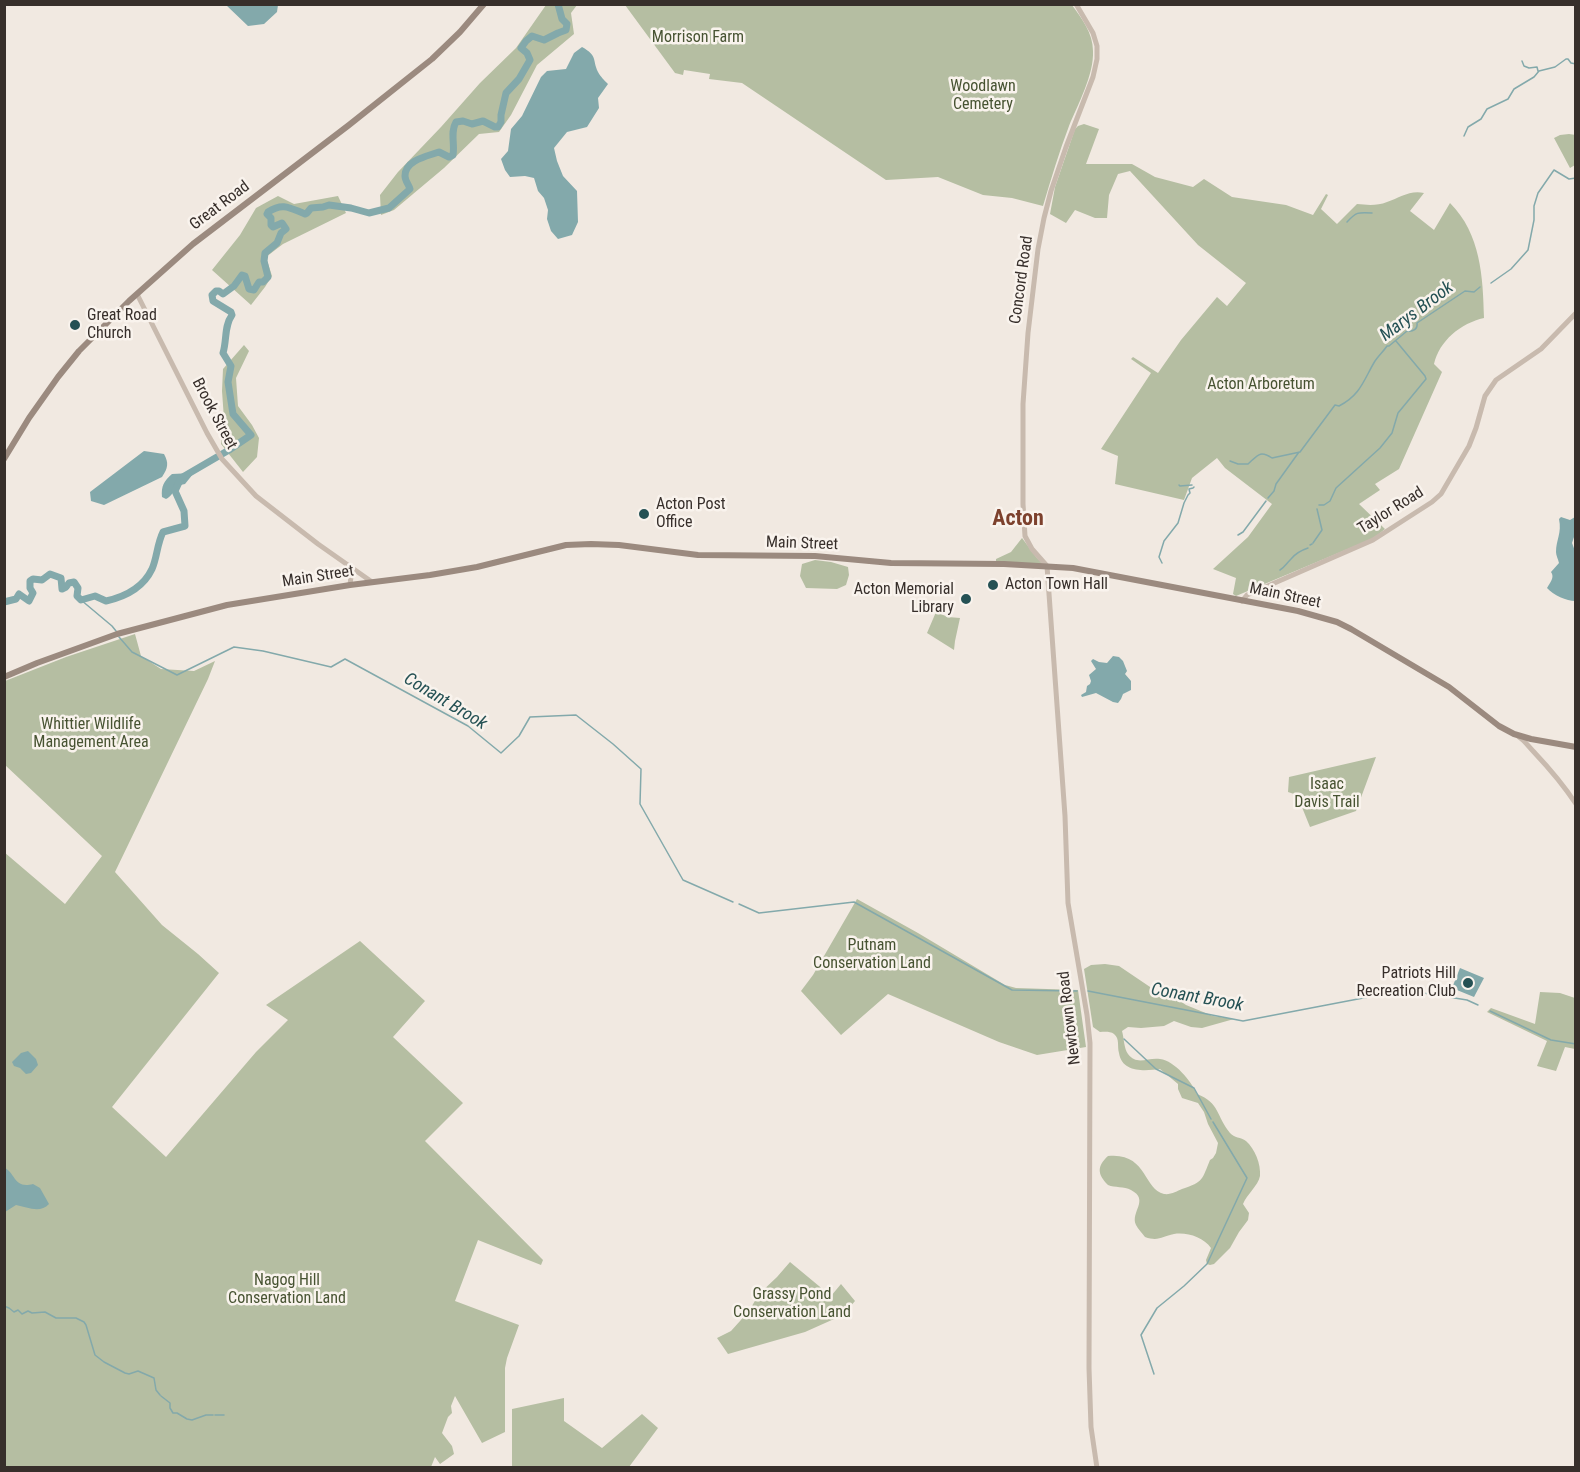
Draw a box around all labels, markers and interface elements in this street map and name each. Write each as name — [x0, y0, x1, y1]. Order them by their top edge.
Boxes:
park label: Morrison Farm — [652, 28, 744, 48]
park label: Woodlawn Cemetery — [950, 77, 1016, 115]
street label: Great Road — [186, 177, 254, 235]
street label: Concord Road — [1006, 235, 1038, 325]
water label: Marys Brook — [1376, 277, 1458, 347]
place label: Great Road Church — [87, 306, 157, 344]
marker: Great Road Church — [68, 318, 82, 332]
street label: Brook Street — [187, 375, 241, 453]
park label: Acton Arboretum — [1207, 375, 1315, 395]
street label: Taylor Road — [1355, 483, 1427, 539]
place label: Acton Post Office — [656, 495, 725, 533]
district label: Acton — [992, 506, 1044, 532]
marker: Acton Post Office — [637, 507, 651, 521]
street label: Main Street — [766, 533, 838, 555]
street label: Main Street — [281, 562, 355, 592]
place label: Acton Town Hall — [1005, 575, 1108, 595]
marker: Acton Town Hall — [986, 578, 1000, 592]
street label: Main Street — [1248, 579, 1322, 613]
place label: Acton Memorial Library — [854, 580, 954, 618]
marker: Acton Memorial Library — [959, 592, 973, 606]
water label: Conant Brook — [399, 669, 491, 735]
park label: Whittier Wildlife Management Area — [33, 715, 149, 753]
park label: Isaac Davis Trail — [1294, 775, 1360, 813]
park label: Putnam Conservation Land — [813, 936, 931, 974]
place label: Patriots Hill Recreation Club — [1356, 964, 1456, 1002]
street label: Newtown Road — [1055, 970, 1085, 1066]
marker: Patriots Hill Recreation Club — [1461, 976, 1475, 990]
water label: Conant Brook — [1149, 979, 1245, 1017]
park label: Nagog Hill Conservation Land — [228, 1271, 346, 1309]
park label: Grassy Pond Conservation Land — [733, 1285, 851, 1323]

